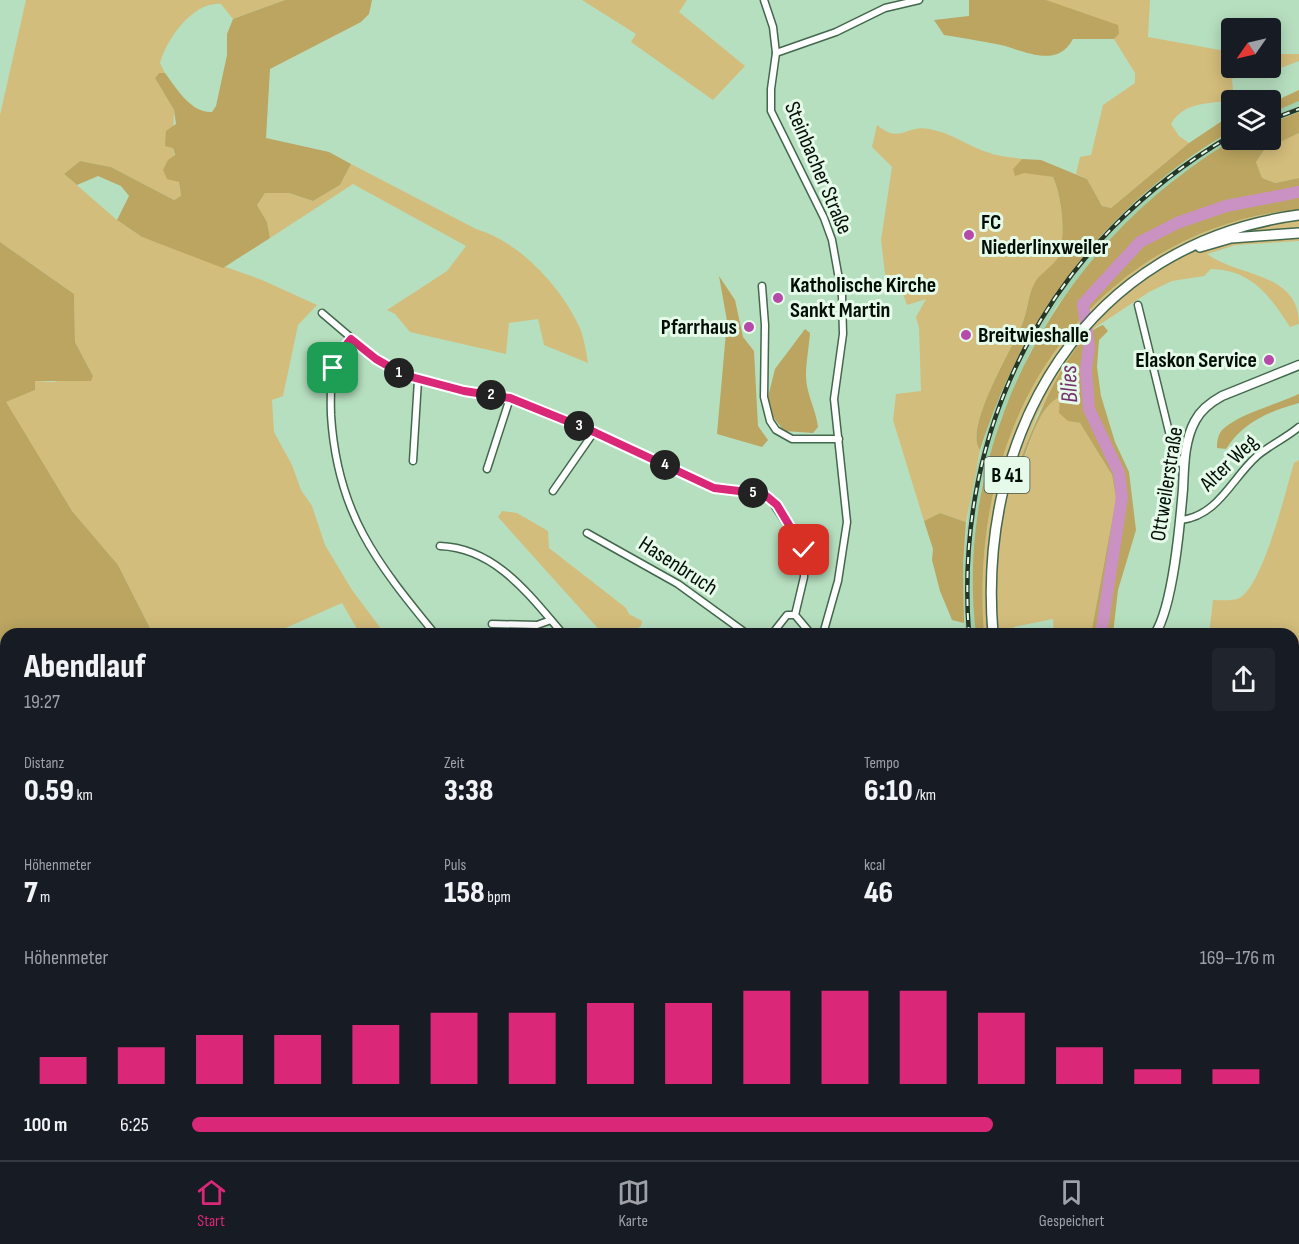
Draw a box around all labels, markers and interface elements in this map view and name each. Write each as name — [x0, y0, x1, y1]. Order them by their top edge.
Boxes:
north arrow — [1221, 18, 1281, 78]
map controls — [1221, 18, 1281, 150]
button: layers — [1221, 90, 1281, 150]
street label: Steinbacher Straße — [778, 98, 858, 238]
place label: FC Niederlinxweiler — [981, 209, 1109, 261]
marker: FC Niederlinxweiler — [962, 228, 976, 242]
place label: Katholische Kirche Sankt Martin — [790, 272, 936, 324]
marker: Katholische Kirche Sankt Martin — [771, 291, 785, 305]
place label: Pfarrhaus — [661, 314, 737, 341]
marker: Pfarrhaus — [742, 320, 756, 334]
place label: Breitwieshalle — [978, 322, 1089, 349]
marker: Breitwieshalle — [959, 328, 973, 342]
pin — [307, 342, 358, 393]
place label: Elaskon Service — [1135, 347, 1257, 374]
icon: arrive — [316, 351, 349, 384]
marker: Elaskon Service — [1262, 353, 1276, 367]
pin: 1 — [384, 358, 414, 388]
text: 1 — [396, 363, 402, 382]
water label: Blies — [1054, 364, 1084, 403]
pin: 2 — [476, 380, 506, 410]
text: 2 — [487, 385, 495, 404]
pin: 3 — [564, 411, 594, 441]
text: 3 — [575, 416, 583, 435]
street label: Ottweilerstraße — [1145, 425, 1189, 543]
street label: Alter Weg — [1194, 429, 1264, 498]
pin: 4 — [650, 450, 680, 480]
text: 4 — [661, 455, 669, 474]
road number: B 41 — [984, 457, 1030, 493]
pin: 5 — [738, 478, 768, 508]
text: 5 — [749, 483, 757, 502]
pin — [778, 524, 829, 575]
street label: Hasenbruch — [633, 531, 723, 601]
icon: check — [787, 533, 820, 566]
text: Abendlauf — [24, 647, 146, 687]
button: share — [1212, 648, 1275, 711]
text: 19:27 — [24, 690, 60, 714]
text: Distanz — [24, 754, 64, 773]
text: Zeit — [444, 754, 465, 773]
text: Tempo — [864, 754, 899, 773]
text: 0.59 — [24, 773, 74, 809]
text: 3:38 — [444, 773, 493, 809]
text: 6:10 — [864, 773, 913, 809]
text: km — [74, 786, 93, 805]
text: /km — [913, 786, 936, 805]
text: Höhenmeter — [24, 856, 91, 875]
text: Puls — [444, 856, 466, 875]
text: kcal — [864, 856, 885, 875]
text: 7 — [24, 875, 38, 911]
text: 158 — [444, 875, 485, 911]
text: 46 — [864, 875, 893, 911]
text: m — [38, 888, 50, 907]
text: bpm — [485, 888, 511, 907]
text: Höhenmeter — [24, 946, 108, 970]
text: 169–176 m — [1200, 946, 1275, 970]
text: 100 m — [24, 1113, 67, 1137]
text: 6:25 — [120, 1113, 149, 1137]
tab: Start — [195, 1176, 228, 1231]
tab: Karte — [617, 1176, 650, 1231]
tab: Gespeichert — [1039, 1176, 1104, 1231]

